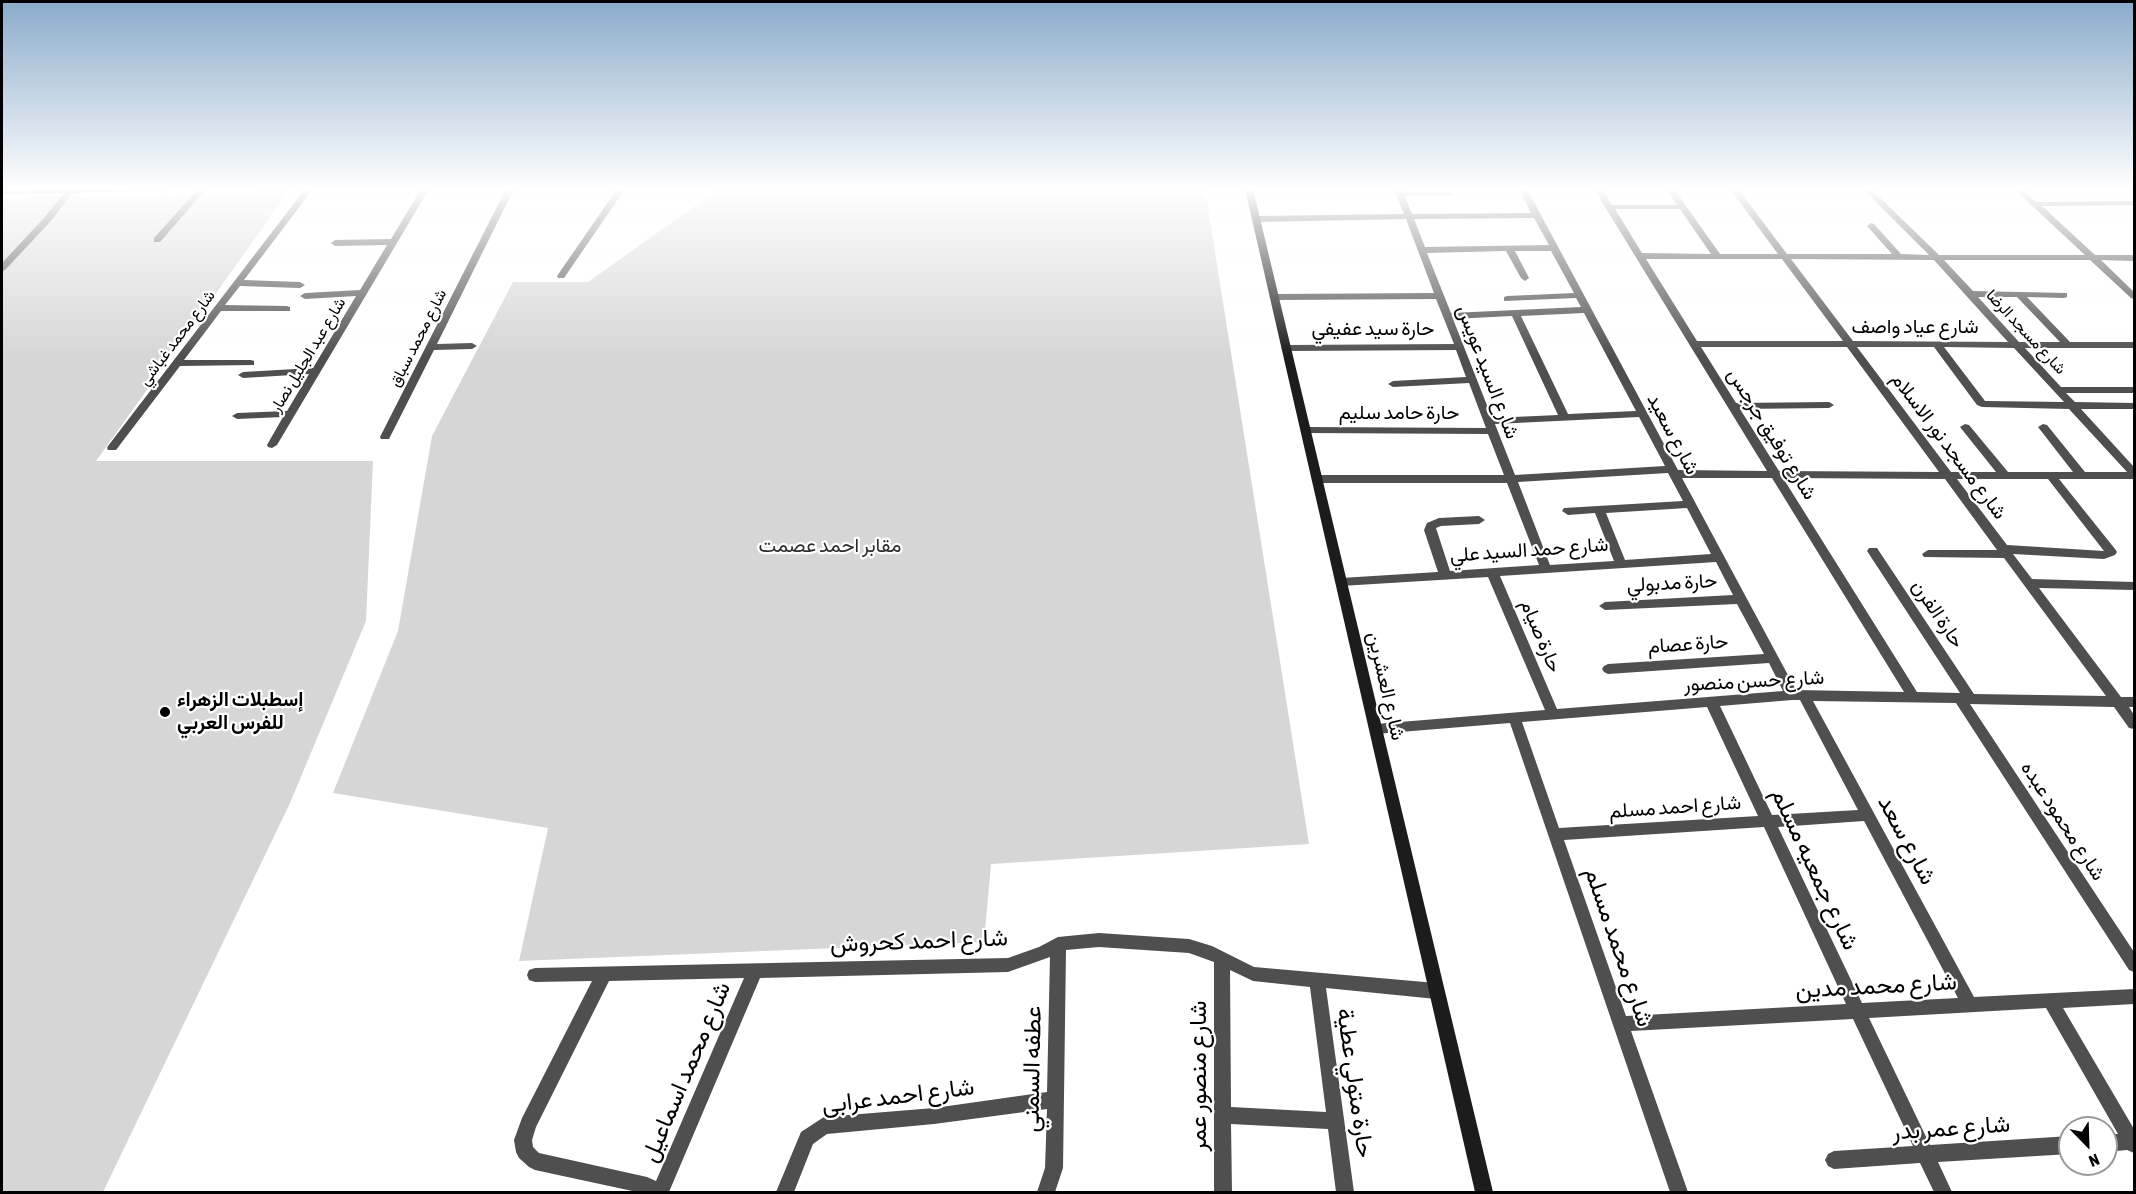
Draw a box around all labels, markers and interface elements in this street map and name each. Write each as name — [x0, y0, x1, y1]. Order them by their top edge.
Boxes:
street label: شارع محمد غباشي — [135, 286, 219, 390]
street label: شارع محمد سباق — [385, 286, 451, 390]
street label: شارع مسجد الرضا — [1982, 286, 2070, 378]
street label: شارع عبد الجليل نصار — [266, 294, 350, 416]
street label: شارع السيد عويس — [1452, 302, 1524, 442]
street label: شارع عياد واصف — [1851, 315, 1979, 339]
street label: حارة سيد عفيفي — [1312, 317, 1434, 341]
street label: شارع توفيق جرجس — [1722, 364, 1822, 504]
street label: شارع مسجد نور الاسلام — [1886, 368, 2012, 524]
street label: شارع سعيد — [1642, 389, 1704, 479]
street label: حارة حامد سليم — [1339, 401, 1459, 425]
street label: شارع حمد السيد علي — [1449, 532, 1609, 568]
park label: مقابر احمد عصمت — [759, 534, 901, 558]
street label: حارة مدبولي — [1626, 569, 1718, 597]
street label: حارة الفرن — [1907, 575, 1969, 653]
street label: حارة صيام — [1515, 596, 1567, 676]
street label: شارع العشرين — [1362, 629, 1410, 743]
street label: حارة عصام — [1647, 629, 1729, 659]
street label: شارع حسن منصور — [1683, 665, 1825, 697]
place label: إسطبلات الزهراء للفرس العربي — [177, 688, 303, 735]
marker: إسطبلات الزهراء للفرس العربي — [158, 705, 172, 719]
street label: شارع محمود عبده — [2016, 757, 2110, 885]
street label: شارع جمعيه مسلم — [1765, 783, 1865, 955]
street label: شارع احمد مسلم — [1608, 790, 1742, 824]
street label: شارع سعد — [1872, 790, 1942, 890]
street label: شارع محمد مسلم — [1578, 864, 1660, 1030]
street label: شارع احمد كحروش — [830, 924, 1008, 958]
street label: شارع محمد مدين — [1795, 967, 1957, 1005]
street label: شارع محمد اسماعيل — [635, 977, 737, 1167]
street label: شارع منصور عمر — [1184, 1001, 1212, 1151]
street label: عطفه السمني — [1016, 1005, 1048, 1133]
street label: حارة متولي عطية — [1330, 1006, 1380, 1160]
street label: شارع احمد عرابى — [820, 1072, 976, 1120]
street label: شارع عمر بدر — [1891, 1110, 2011, 1146]
north arrow — [2058, 1116, 2118, 1176]
text: N — [2086, 1151, 2102, 1171]

